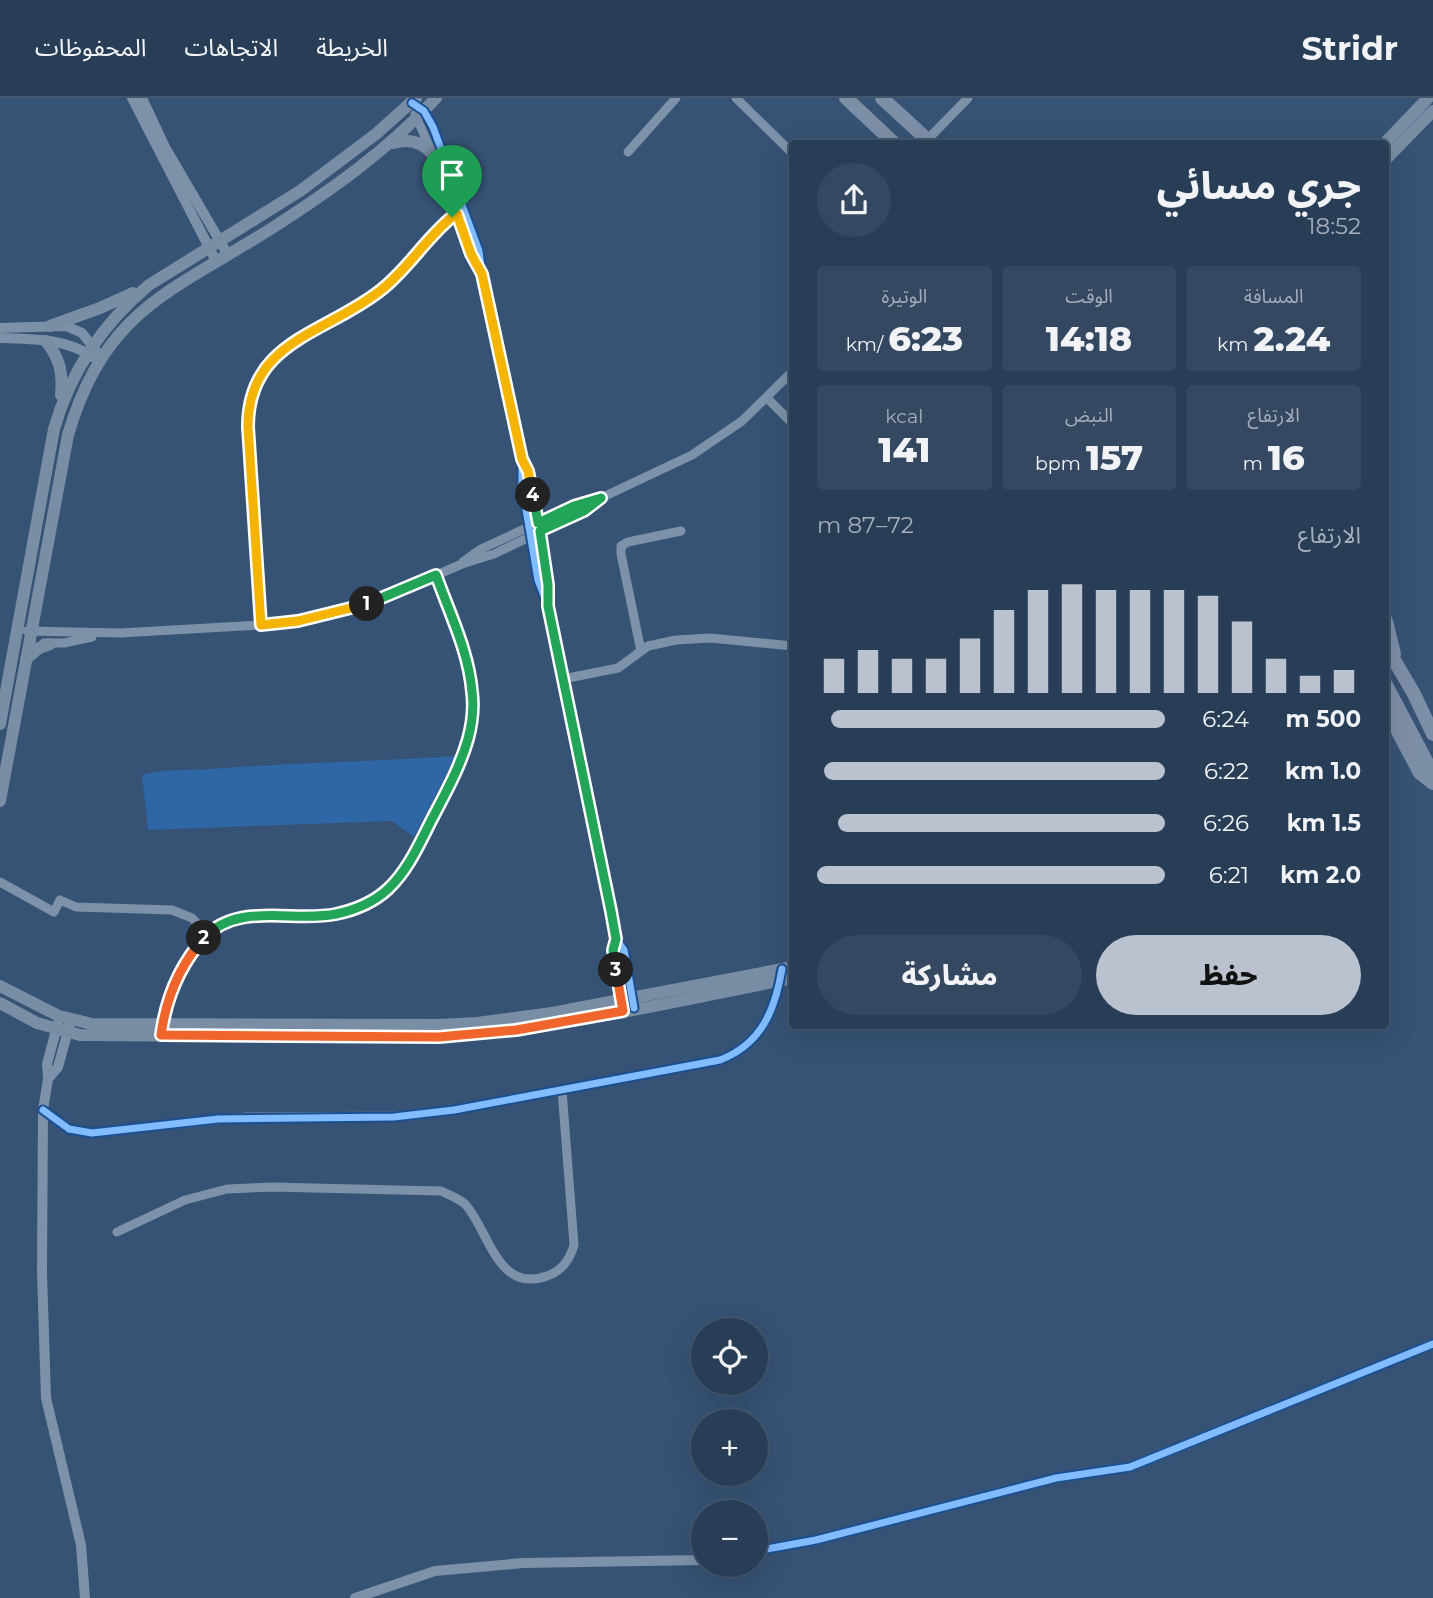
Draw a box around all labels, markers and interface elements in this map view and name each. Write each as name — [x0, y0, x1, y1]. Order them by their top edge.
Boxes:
text: Stridr — [1301, 28, 1398, 68]
text: المحفوظات — [35, 33, 146, 62]
text: الاتجاهات — [184, 33, 278, 62]
text: الخريطة — [316, 33, 388, 62]
pin — [422, 145, 482, 217]
icon: arrive — [433, 156, 471, 194]
text: جري مسائي — [1157, 162, 1361, 209]
button: share — [817, 163, 891, 237]
text: 18:52 — [1307, 212, 1361, 240]
text: الوتيرة — [882, 285, 927, 308]
text: الوقت — [1065, 285, 1113, 308]
text: المسافة — [1244, 285, 1304, 308]
text: 6:23 — [888, 317, 963, 360]
text: 14:18 — [1046, 317, 1132, 360]
text: 2.24 — [1253, 317, 1330, 360]
text: /km — [846, 333, 888, 356]
text: km — [1217, 333, 1253, 356]
text: النبض — [1065, 404, 1113, 427]
text: الارتفاع — [1248, 404, 1300, 427]
text: kcal — [885, 405, 923, 428]
text: 141 — [878, 428, 930, 471]
text: 157 — [1086, 436, 1143, 479]
text: 16 — [1268, 436, 1305, 479]
text: bpm — [1035, 452, 1086, 475]
text: m — [1243, 452, 1268, 475]
pin: 4 — [516, 478, 550, 512]
text: 4 — [526, 483, 539, 506]
text: 72–87 m — [817, 511, 914, 539]
text: الارتفاع — [1298, 521, 1361, 549]
pin: 1 — [350, 587, 384, 622]
text: 1 — [363, 592, 370, 615]
text: 6:24 — [1202, 705, 1249, 733]
text: 500 m — [1285, 705, 1361, 733]
text: 6:22 — [1204, 757, 1249, 785]
text: 1.0 km — [1285, 757, 1361, 785]
text: 6:26 — [1203, 809, 1249, 837]
text: 1.5 km — [1287, 809, 1361, 837]
text: 6:21 — [1209, 861, 1249, 889]
text: 2.0 km — [1280, 861, 1361, 889]
pin: 2 — [186, 920, 222, 956]
text: 2 — [198, 926, 209, 949]
button: مشاركة — [817, 935, 1082, 1015]
button: حفظ — [1096, 935, 1361, 1015]
pin: 3 — [598, 952, 634, 988]
text: 3 — [610, 958, 621, 981]
map controls — [691, 1318, 768, 1577]
button: locate — [691, 1318, 768, 1395]
button: + — [691, 1409, 768, 1486]
button: − — [691, 1500, 768, 1577]

